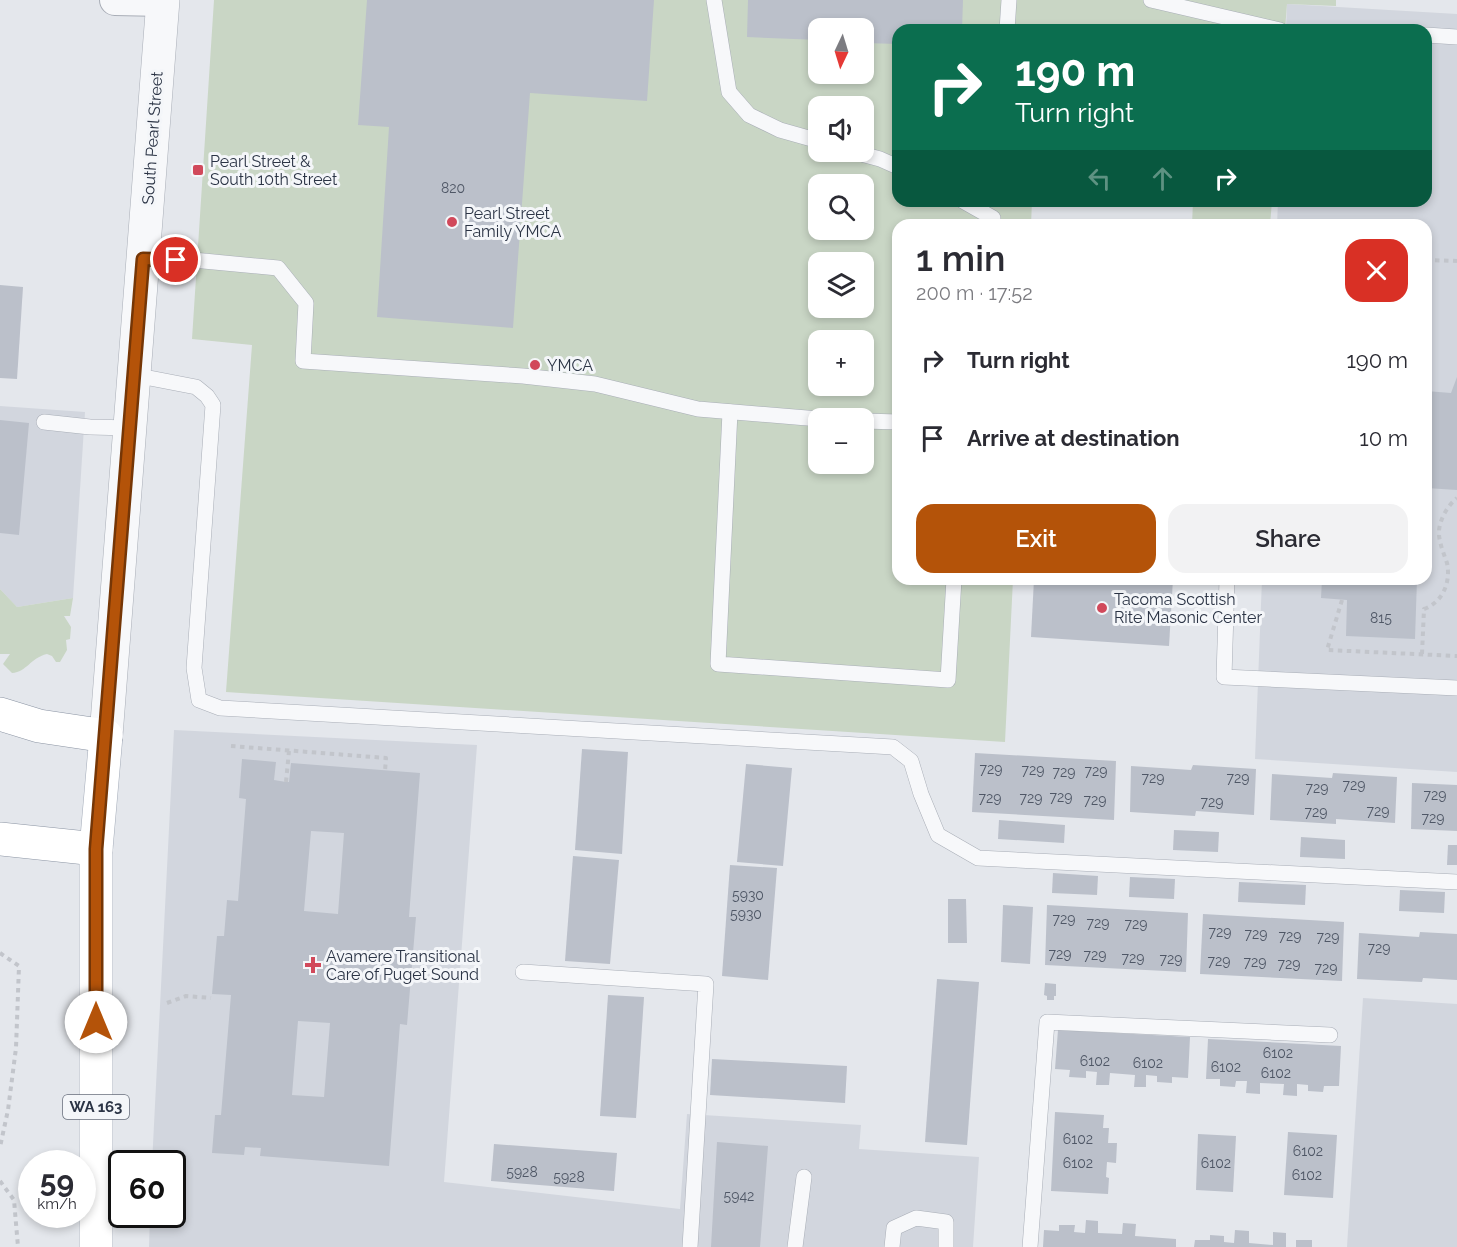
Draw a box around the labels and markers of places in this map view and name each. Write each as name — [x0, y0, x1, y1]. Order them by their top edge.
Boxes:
place label: Pearl Street & South 10th Street — [210, 152, 338, 189]
marker: Pearl Street & South 10th Street — [191, 163, 205, 177]
place label: Pearl Street Family YMCA — [464, 204, 561, 241]
marker: Pearl Street Family YMCA — [445, 215, 459, 229]
pin — [150, 234, 201, 285]
place label: YMCA — [547, 356, 593, 375]
marker: YMCA — [528, 358, 542, 372]
place label: Tacoma Scottish Rite Masonic Center — [1114, 590, 1262, 627]
marker: Tacoma Scottish Rite Masonic Center — [1095, 601, 1109, 615]
place label: Avamere Transitional Care of Puget Sound — [326, 947, 480, 984]
marker: Avamere Transitional Care of Puget Sound — [304, 956, 322, 974]

